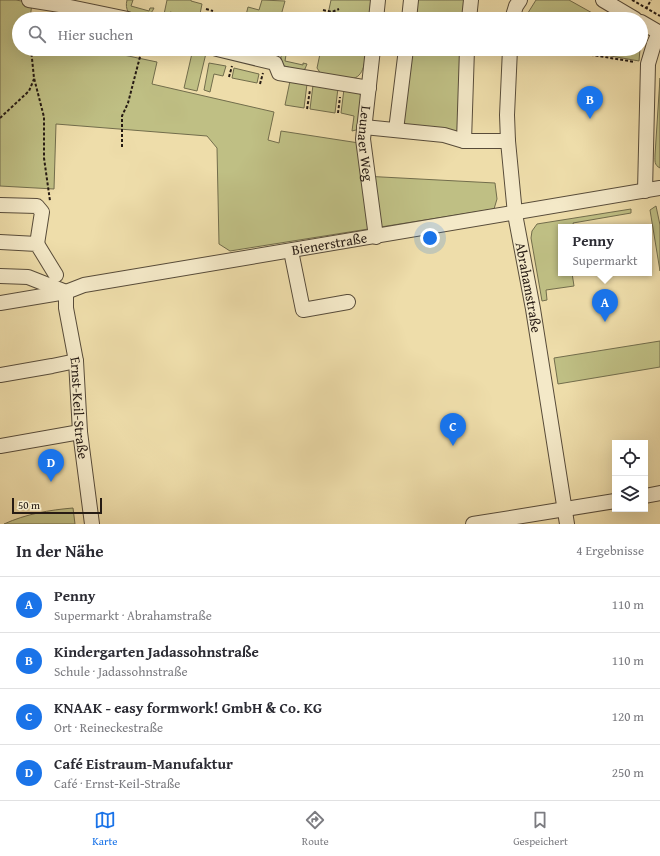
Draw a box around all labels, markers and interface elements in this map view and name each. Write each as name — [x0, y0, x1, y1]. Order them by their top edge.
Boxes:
search box — [12, 12, 648, 56]
icon: search — [26, 23, 48, 45]
text: Hier suchen — [58, 24, 133, 45]
pin: B — [577, 86, 603, 119]
street label: Leunaer Weg — [353, 105, 378, 182]
popup — [558, 224, 652, 276]
street label: Bienerstraße — [290, 227, 369, 260]
your location — [420, 228, 440, 248]
text: Penny — [572, 230, 614, 251]
street label: Abrahamstraße — [511, 240, 547, 334]
text: Supermarkt — [572, 251, 638, 270]
pin: A — [592, 289, 618, 322]
street label: Ernst-Keil-Straße — [65, 355, 93, 461]
pin: C — [440, 413, 466, 446]
map controls — [612, 440, 648, 512]
button: locate — [612, 440, 648, 476]
pin: D — [38, 449, 64, 482]
button: layers — [612, 476, 648, 512]
scale bar — [12, 496, 102, 515]
text: 50 m — [18, 497, 40, 513]
text: In der Nähe — [16, 538, 104, 563]
text: 4 Ergebnisse — [576, 541, 644, 560]
text: Penny — [54, 585, 96, 606]
text: A — [25, 595, 33, 614]
text: 110 m — [612, 595, 644, 614]
text: Supermarkt · Abrahamstraße — [54, 606, 212, 625]
text: Kindergarten Jadassohnstraße — [54, 641, 259, 662]
text: B — [25, 651, 33, 670]
text: 110 m — [612, 651, 644, 670]
text: Schule · Jadassohnstraße — [54, 662, 188, 681]
text: KNAAK - easy formwork! GmbH & Co. KG — [54, 697, 322, 718]
text: C — [25, 707, 33, 726]
text: 120 m — [612, 707, 644, 726]
text: Ort · Reineckestraße — [54, 718, 163, 737]
text: Café Eistraum-Manufaktur — [54, 753, 233, 774]
text: D — [25, 763, 33, 782]
text: 250 m — [612, 763, 644, 782]
text: Café · Ernst-Keil-Straße — [54, 774, 180, 793]
tab: Karte — [92, 809, 117, 849]
tab: Route — [302, 809, 329, 849]
tab: Gespeichert — [513, 809, 568, 849]

